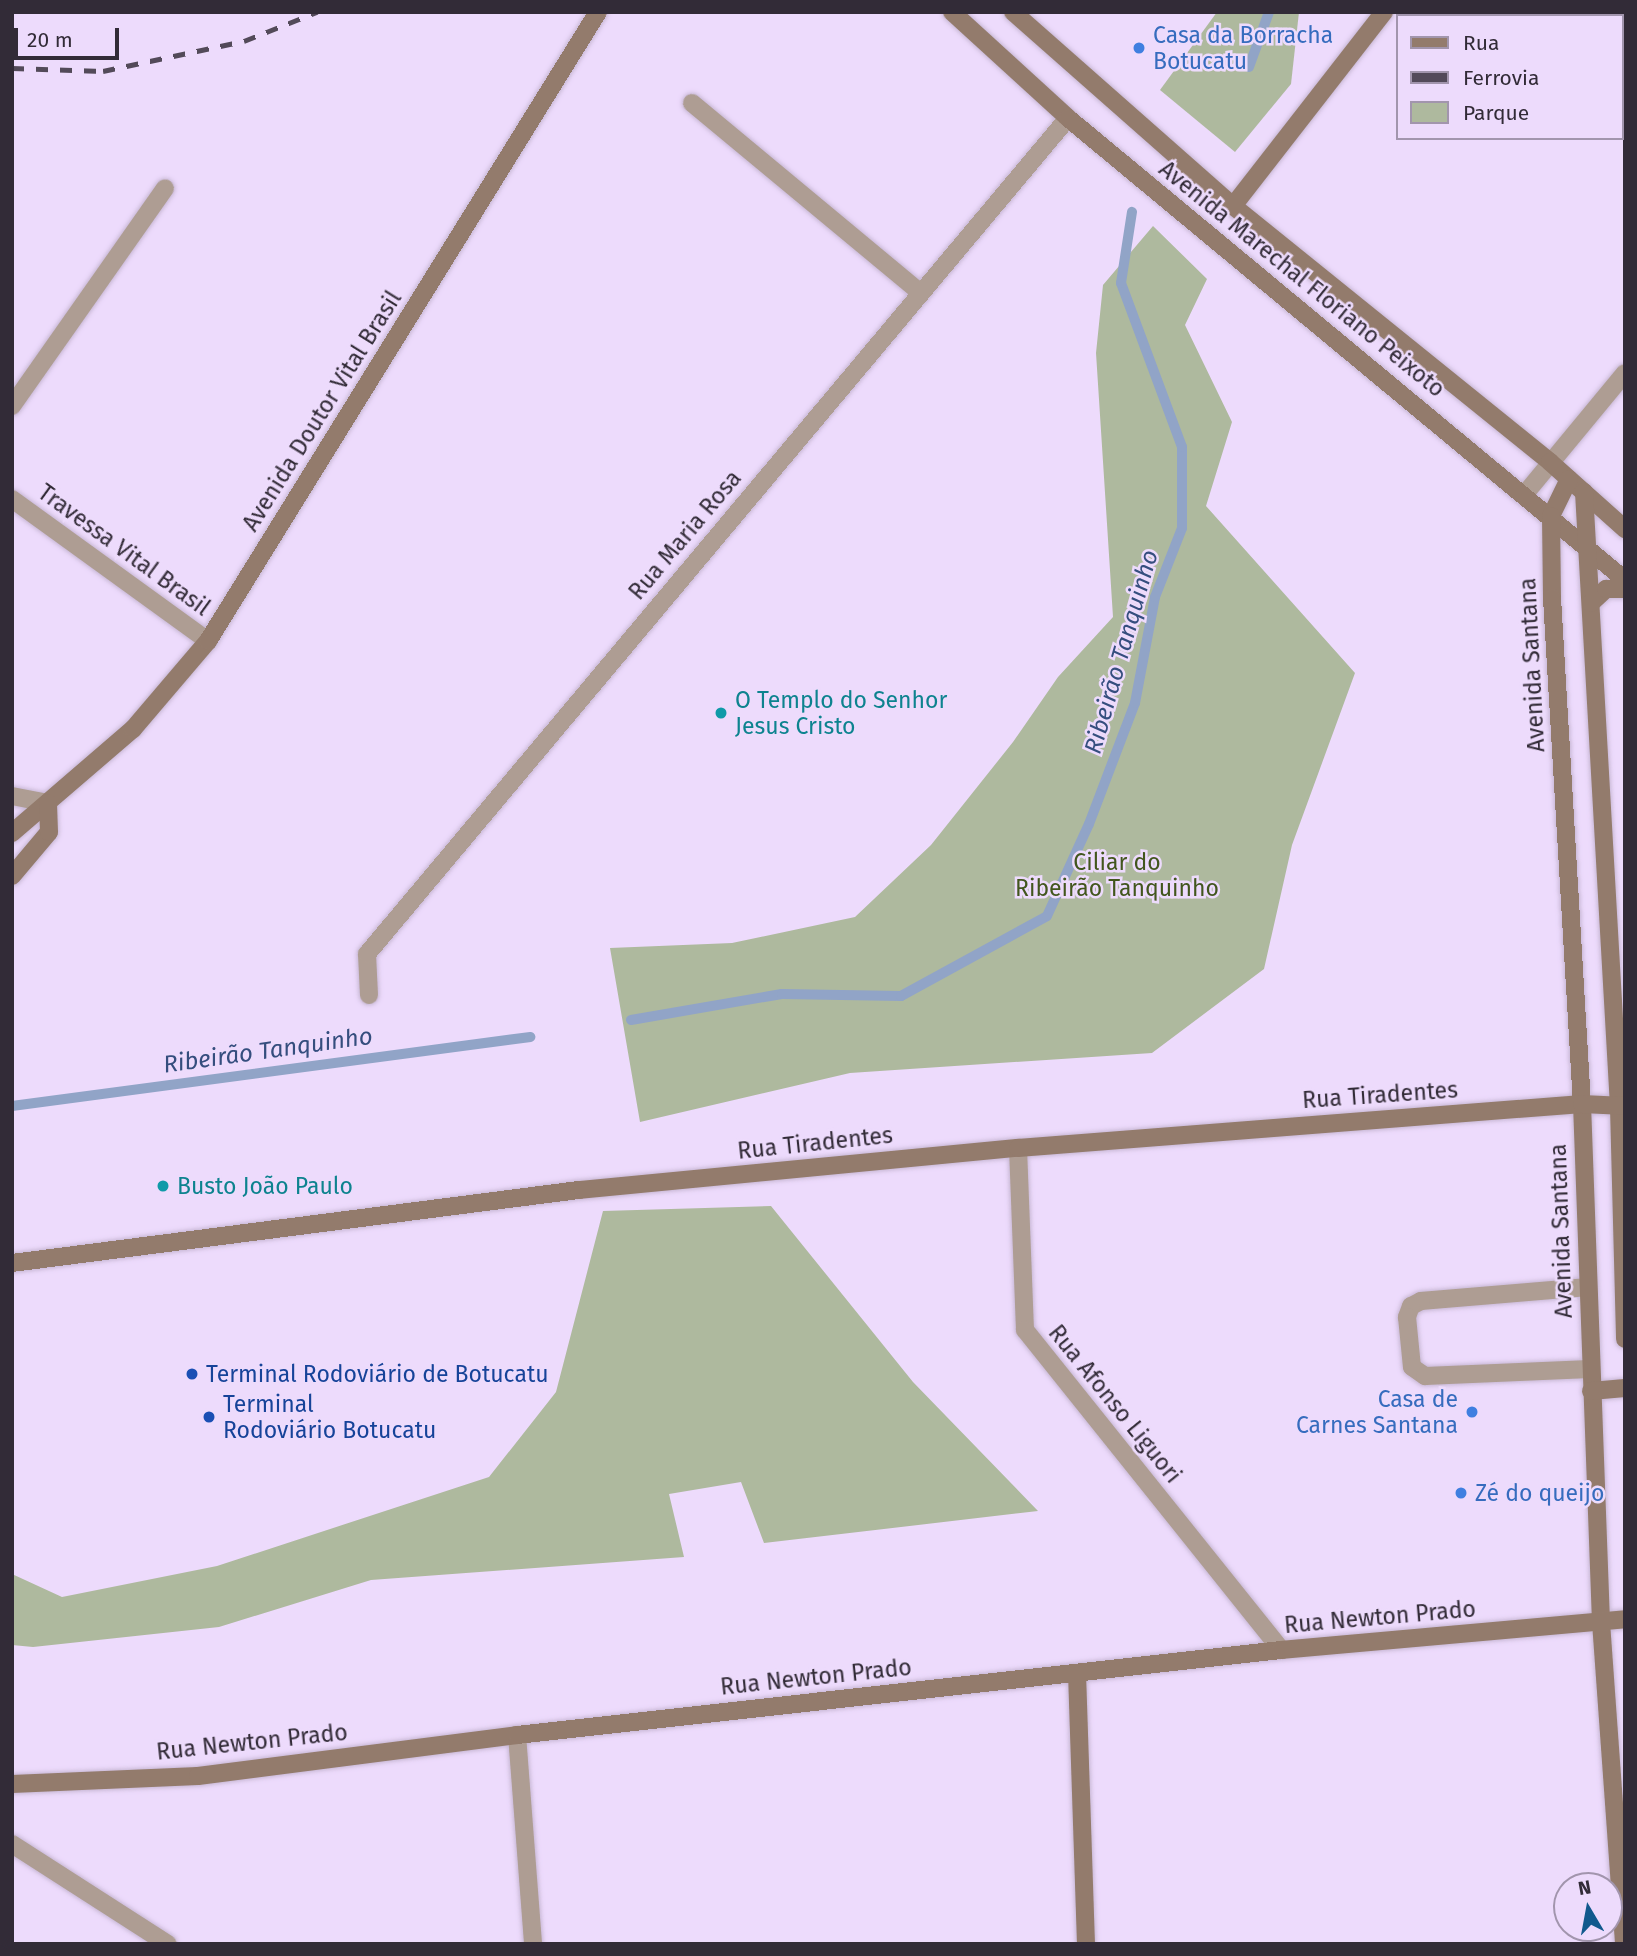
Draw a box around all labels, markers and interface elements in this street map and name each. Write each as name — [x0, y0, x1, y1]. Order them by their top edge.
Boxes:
scale bar — [18, 14, 122, 58]
legend — [1396, 14, 1623, 140]
place label: Casa da Borracha Botucatu — [1153, 21, 1333, 75]
text: 20 m — [27, 27, 73, 53]
text: Rua — [1463, 30, 1499, 56]
marker: Casa da Borracha Botucatu — [1131, 40, 1147, 56]
text: Ferrovia — [1463, 65, 1539, 91]
text: Parque — [1463, 100, 1529, 126]
street label: Avenida Marechal Floriano Peixoto — [1154, 155, 1450, 403]
street label: Avenida Doutor Vital Brasil — [237, 286, 407, 536]
street label: Rua Maria Rosa — [623, 465, 747, 605]
street label: Travessa Vital Brasil — [33, 478, 215, 622]
water label: Ribeirão Tanquinho — [1079, 547, 1165, 757]
street label: Avenida Santana — [1514, 577, 1550, 753]
place label: O Templo do Senhor Jesus Cristo — [735, 686, 947, 740]
marker: O Templo do Senhor Jesus Cristo — [713, 705, 729, 721]
park label: Ciliar do Ribeirão Tanquinho — [1015, 848, 1219, 902]
water label: Ribeirão Tanquinho — [162, 1022, 374, 1080]
street label: Rua Tiradentes — [1301, 1076, 1459, 1114]
street label: Rua Tiradentes — [736, 1121, 894, 1165]
street label: Avenida Santana — [1544, 1143, 1578, 1319]
place label: Busto João Paulo — [177, 1172, 353, 1200]
marker: Busto João Paulo — [155, 1178, 171, 1194]
street label: Rua Afonso Liguori — [1043, 1319, 1187, 1489]
place label: Terminal Rodoviário de Botucatu — [206, 1360, 549, 1388]
marker: Terminal Rodoviário de Botucatu — [184, 1366, 200, 1382]
place label: Casa de Carnes Santana — [1296, 1385, 1458, 1439]
place label: Terminal Rodoviário Botucatu — [223, 1390, 436, 1444]
marker: Casa de Carnes Santana — [1464, 1404, 1480, 1420]
marker: Terminal Rodoviário Botucatu — [201, 1409, 217, 1425]
place label: Zé do queijo — [1475, 1479, 1604, 1507]
marker: Zé do queijo — [1453, 1485, 1469, 1501]
street label: Rua Newton Prado — [1283, 1595, 1477, 1639]
street label: Rua Newton Prado — [719, 1653, 913, 1701]
street label: Rua Newton Prado — [155, 1718, 349, 1766]
north arrow — [1553, 1872, 1623, 1942]
text: N — [1576, 1875, 1593, 1900]

